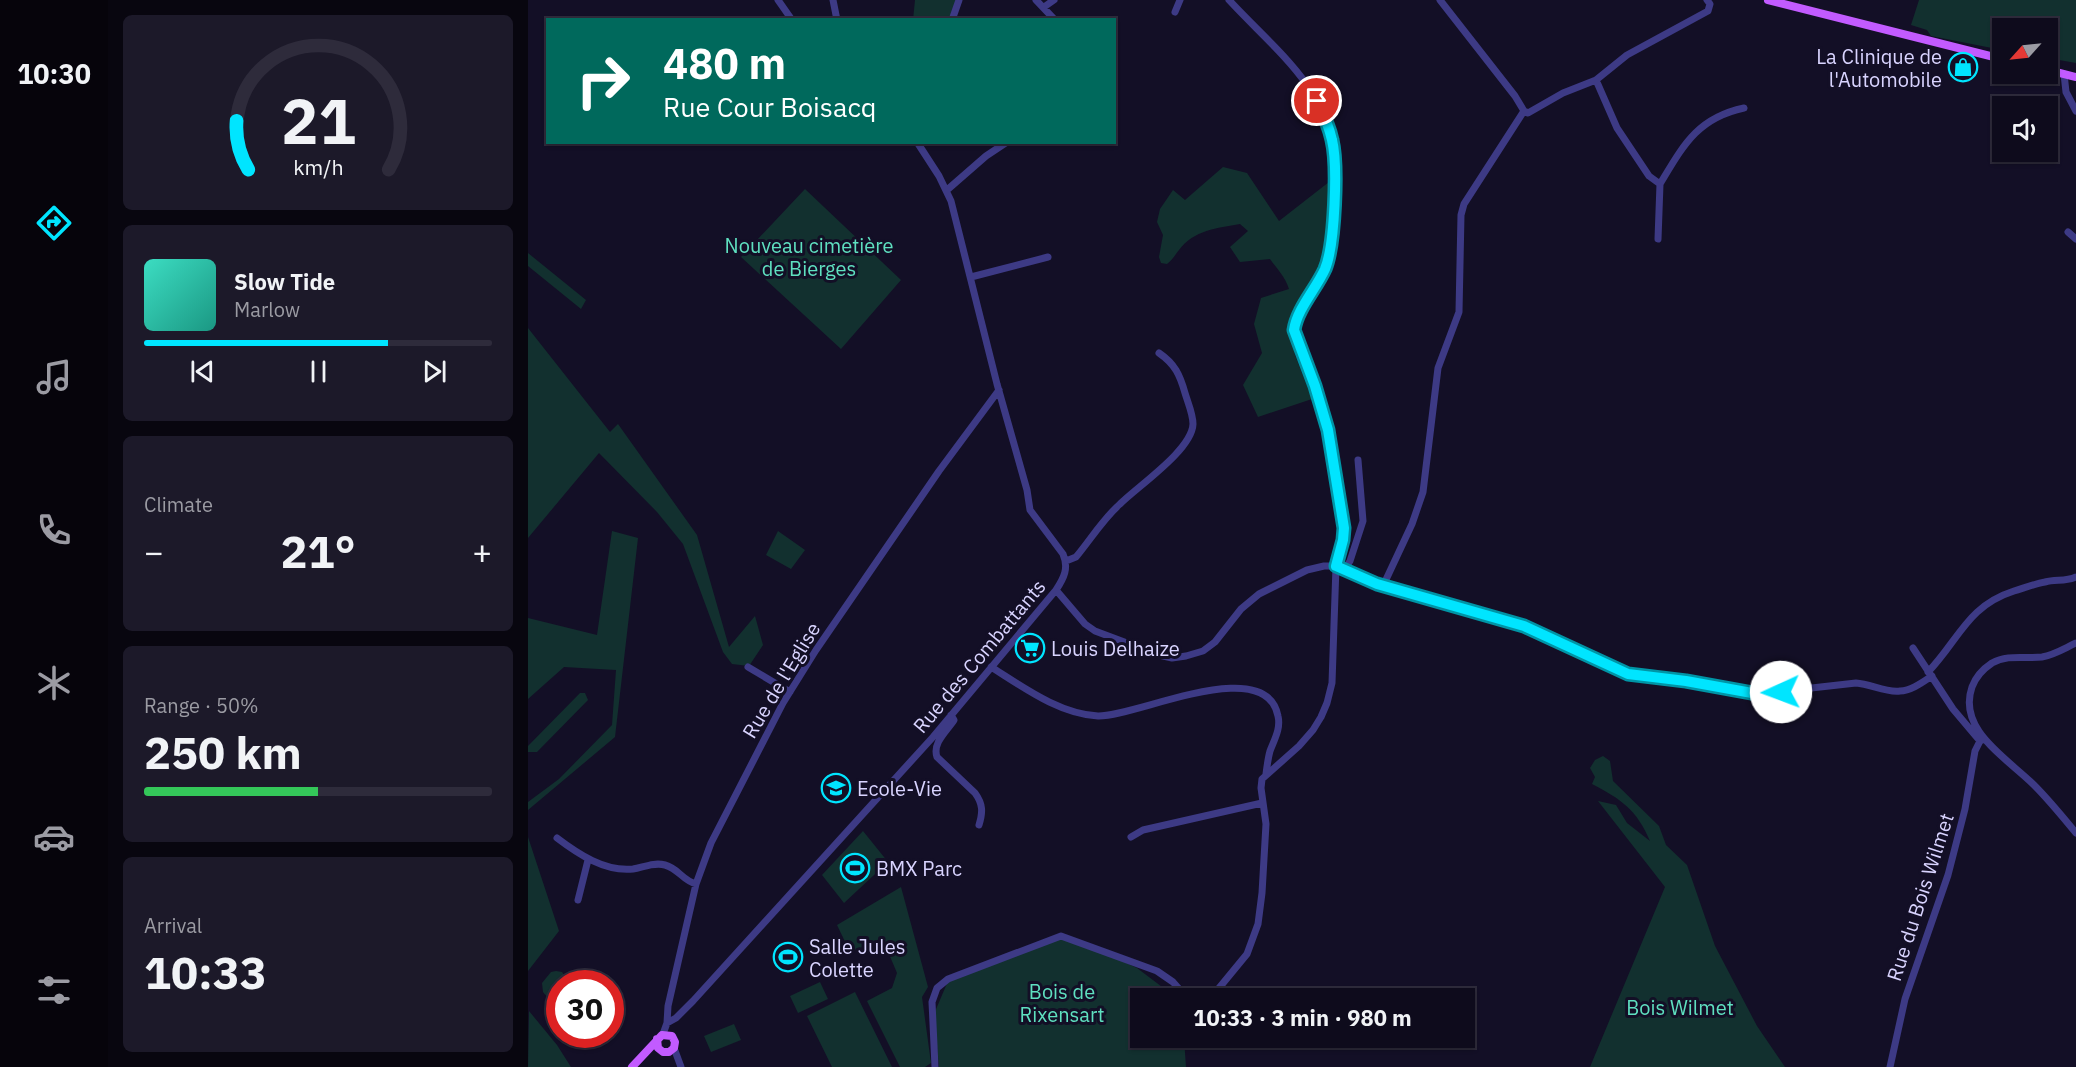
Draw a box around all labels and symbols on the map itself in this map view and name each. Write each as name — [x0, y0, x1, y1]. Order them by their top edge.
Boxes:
north arrow — [1992, 18, 2058, 84]
place label: La Clinique de l'Automobile — [1816, 43, 1942, 93]
shop icon: La Clinique de l'Automobile — [1947, 51, 1979, 83]
pin — [1291, 75, 1342, 126]
park label: Nouveau cimetière de Bierges — [725, 232, 893, 282]
street label: Rue des Combattants — [907, 573, 1051, 739]
street label: Rue de l'Eglise — [736, 617, 826, 743]
supermarket icon: Louis Delhaize — [1014, 632, 1046, 664]
place label: Louis Delhaize — [1051, 635, 1180, 662]
position arrow — [1749, 660, 1813, 724]
school or university icon: Ecole-Vie — [820, 772, 852, 804]
place label: Ecole-Vie — [857, 775, 942, 802]
street label: Rue du Bois Wilmet — [1880, 810, 1960, 984]
sports icon: BMX Parc — [839, 852, 871, 884]
place label: BMX Parc — [876, 855, 962, 882]
place label: Salle Jules Colette — [809, 933, 906, 983]
sports icon: Salle Jules Colette — [772, 941, 804, 973]
speed limit sign: 30 — [546, 970, 624, 1048]
park label: Bois de Rixensart — [1020, 978, 1104, 1028]
park label: Bois Wilmet — [1626, 994, 1734, 1021]

